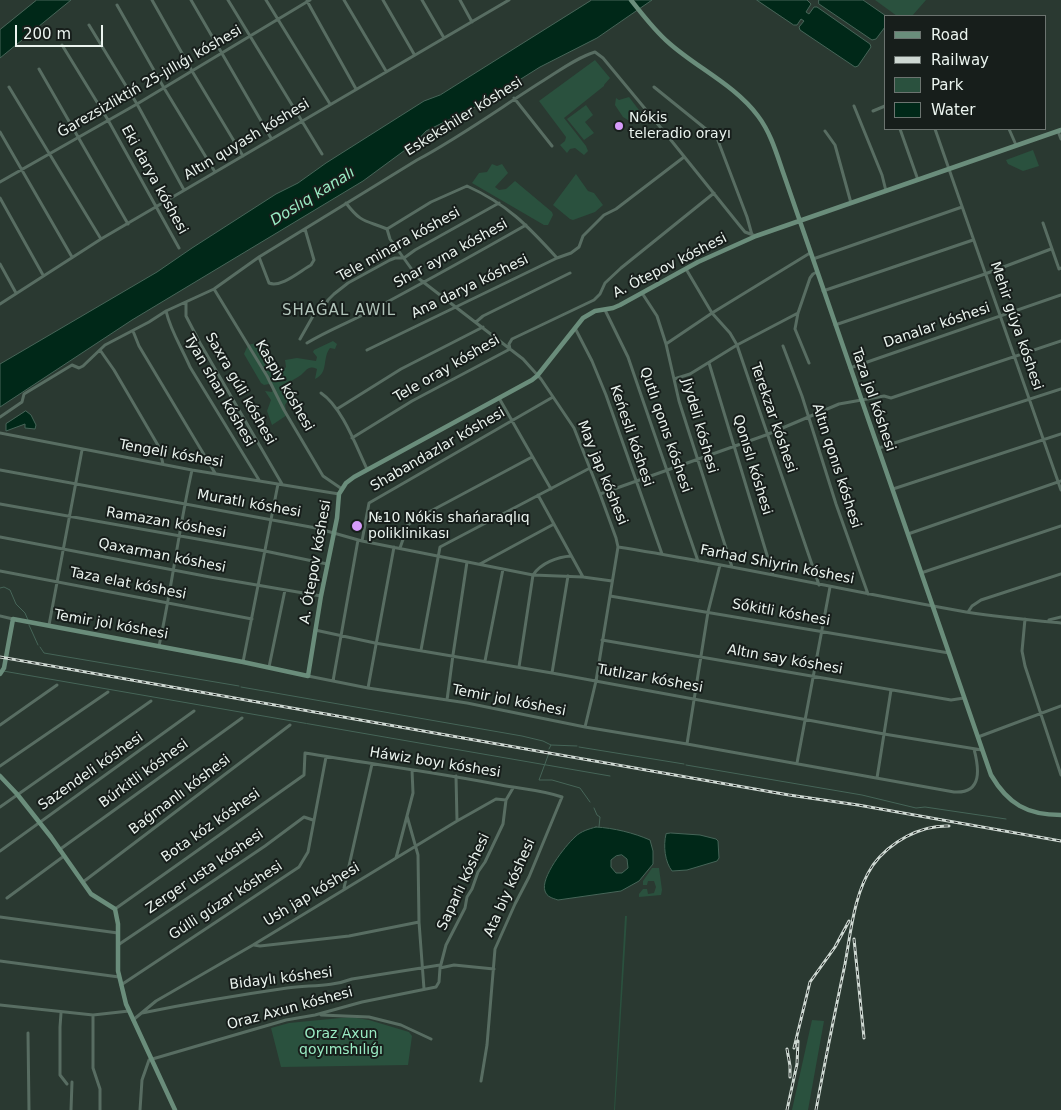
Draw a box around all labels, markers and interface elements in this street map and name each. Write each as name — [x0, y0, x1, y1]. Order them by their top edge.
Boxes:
scale bar — [18, 15, 105, 47]
legend — [884, 15, 1046, 130]
street label: Ǵarezsizliktiń 25-jıllıǵı kóshesi — [55, 22, 245, 142]
text: 200 m — [23, 25, 71, 43]
text: Road — [931, 26, 969, 44]
text: Railway — [931, 51, 989, 69]
street label: Eskekshiler kóshesi — [402, 74, 526, 160]
text: Park — [931, 76, 963, 94]
street label: Altın quyash kóshesi — [181, 96, 313, 184]
text: Water — [931, 101, 975, 119]
place label: Nókis teleradio orayı — [629, 110, 731, 142]
marker: Nókis teleradio orayı — [613, 120, 625, 132]
street label: Eki darya kóshesi — [117, 123, 191, 237]
water label: Doslıq kanalı — [267, 164, 359, 230]
street label: Tele minara kóshesi — [335, 204, 463, 286]
street label: Shar ayna kóshesi — [391, 216, 511, 292]
street label: A. Ótepov kóshesi — [610, 230, 730, 302]
street label: Ana darya kóshesi — [409, 251, 531, 323]
street label: Mehir gúyа kóshesi — [986, 260, 1046, 392]
street label: Danalar kóshesi — [881, 300, 993, 352]
district label: SHAǴAL AWIL — [281, 302, 397, 320]
street label: Saxra gúli kóshesi — [201, 330, 279, 448]
street label: Tyan shan kóshesi — [180, 332, 258, 450]
street label: Tele oray kóshesi — [391, 332, 503, 406]
street label: Kaspiy kóshesi — [251, 337, 317, 435]
street label: Taza jol kóshesi — [847, 346, 899, 454]
street label: Terekzar kóshesi — [746, 361, 800, 475]
street label: Qutlı qonıs kóshesi — [636, 365, 694, 495]
street label: Jiydeli kóshesi — [677, 377, 721, 475]
street label: Keńesli kóshesi — [606, 383, 656, 489]
street label: Altın qonıs kóshesi — [808, 401, 864, 531]
street label: Shabandazlar kóshesi — [368, 405, 508, 495]
street label: Qonıslı kóshesi — [729, 413, 775, 517]
street label: May jap kóshesi — [573, 418, 631, 528]
street label: Tengeli kóshesi — [118, 437, 224, 471]
street label: Muratlı kóshesi — [196, 487, 302, 521]
street label: A. Ótepov kóshesi — [297, 499, 335, 625]
street label: Ramazan kóshesi — [105, 504, 227, 542]
place label: №10 Nókis shańaraqlıq poliklinikası — [368, 510, 530, 542]
marker: №10 Nókis shańaraqlıq poliklinikası — [350, 519, 364, 533]
street label: Qaxarman kóshesi — [97, 535, 227, 577]
street label: Farhad Shiyrin kóshesi — [698, 542, 856, 588]
street label: Taza elat kóshesi — [68, 564, 188, 604]
street label: Sókitli kóshesi — [731, 596, 831, 630]
street label: Temir jol kóshesi — [53, 607, 169, 643]
street label: Altın say kóshesi — [726, 642, 844, 678]
street label: Tutlızar kóshesi — [596, 661, 704, 697]
street label: Temir jol kóshesi — [451, 682, 567, 720]
street label: Sazendeli kóshesi — [35, 730, 147, 814]
street label: Búrkitli kóshesi — [96, 736, 192, 812]
street label: Háwiz boyı kóshesi — [368, 744, 502, 782]
street label: Baǵmanlı kóshesi — [126, 751, 234, 839]
street label: Bota kóz kóshesi — [158, 786, 264, 866]
street label: Zerger usta kóshesi — [143, 826, 267, 918]
street label: Saparlı kóshesi — [434, 831, 494, 933]
street label: Ata biy kóshesi — [481, 836, 539, 940]
street label: Gúlli gúzar kóshesi — [166, 858, 286, 944]
street label: Ush jap kóshesi — [261, 860, 363, 930]
street label: Bidaylı kóshesi — [229, 964, 333, 994]
street label: Oraz Axun kóshesi — [225, 984, 355, 1034]
park label: Oraz Axun qoyımshılıǵı — [299, 1026, 383, 1058]

